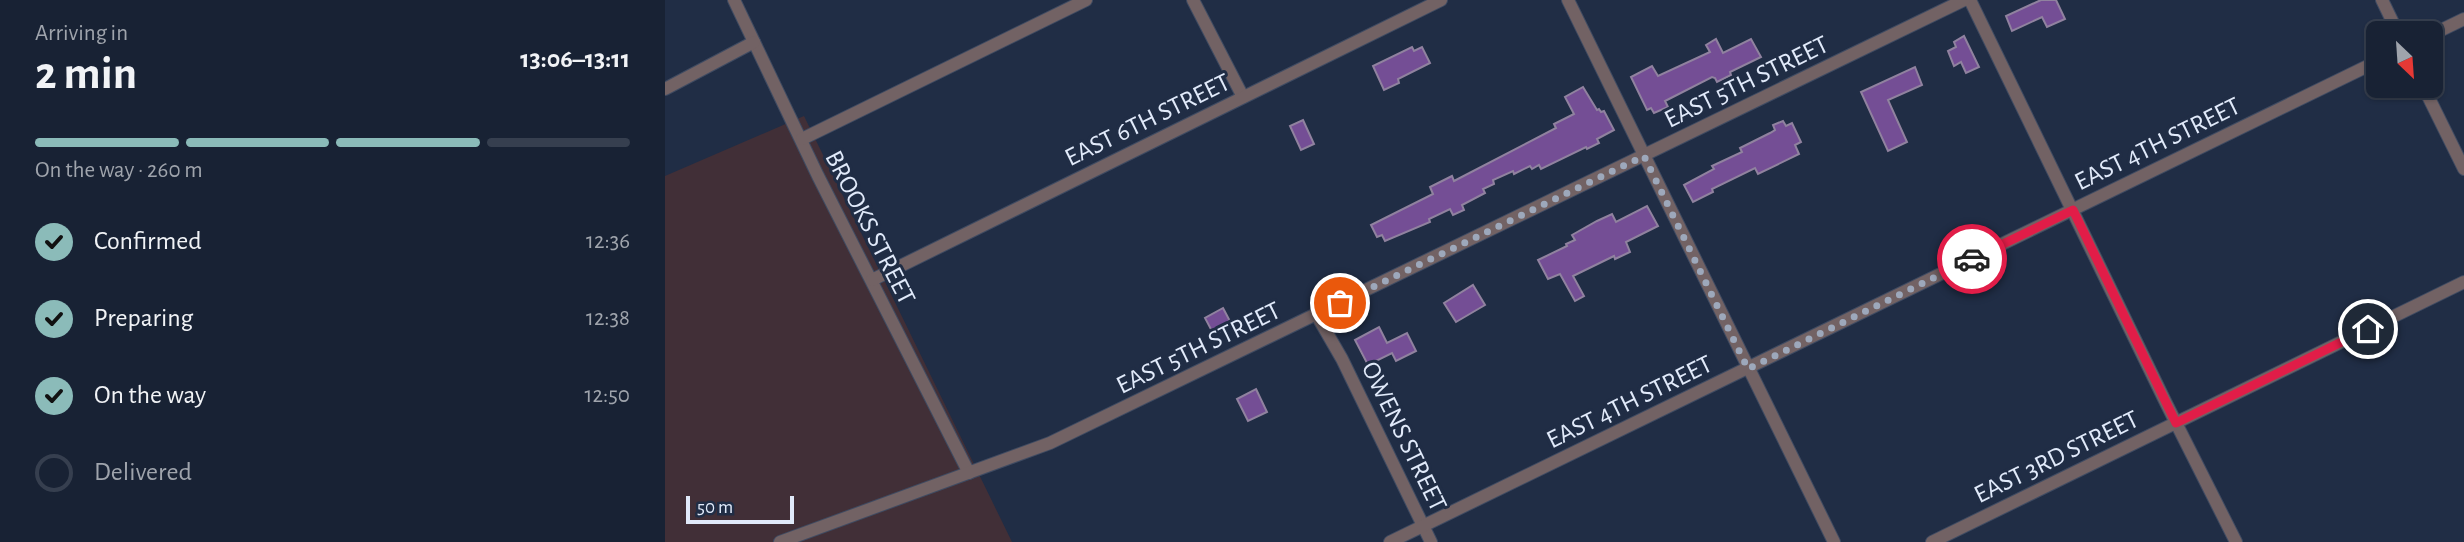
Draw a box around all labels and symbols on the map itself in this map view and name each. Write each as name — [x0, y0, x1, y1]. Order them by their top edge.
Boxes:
north arrow — [2366, 21, 2443, 98]
street label: EAST 5TH STREET — [1660, 31, 1833, 133]
street label: EAST 6TH STREET — [1061, 69, 1234, 171]
street label: EAST 4TH STREET — [2071, 93, 2245, 195]
street label: BROOKS STREET — [820, 146, 920, 309]
courier — [1937, 224, 2007, 294]
pin — [1310, 273, 1370, 333]
street label: EAST 5TH STREET — [1112, 297, 1285, 399]
pin — [2338, 299, 2398, 359]
street label: EAST 4TH STREET — [1543, 351, 1717, 453]
street label: OWENS STREET — [1357, 357, 1452, 516]
street label: EAST 3RD STREET — [1970, 406, 2143, 508]
scale bar — [686, 493, 795, 525]

